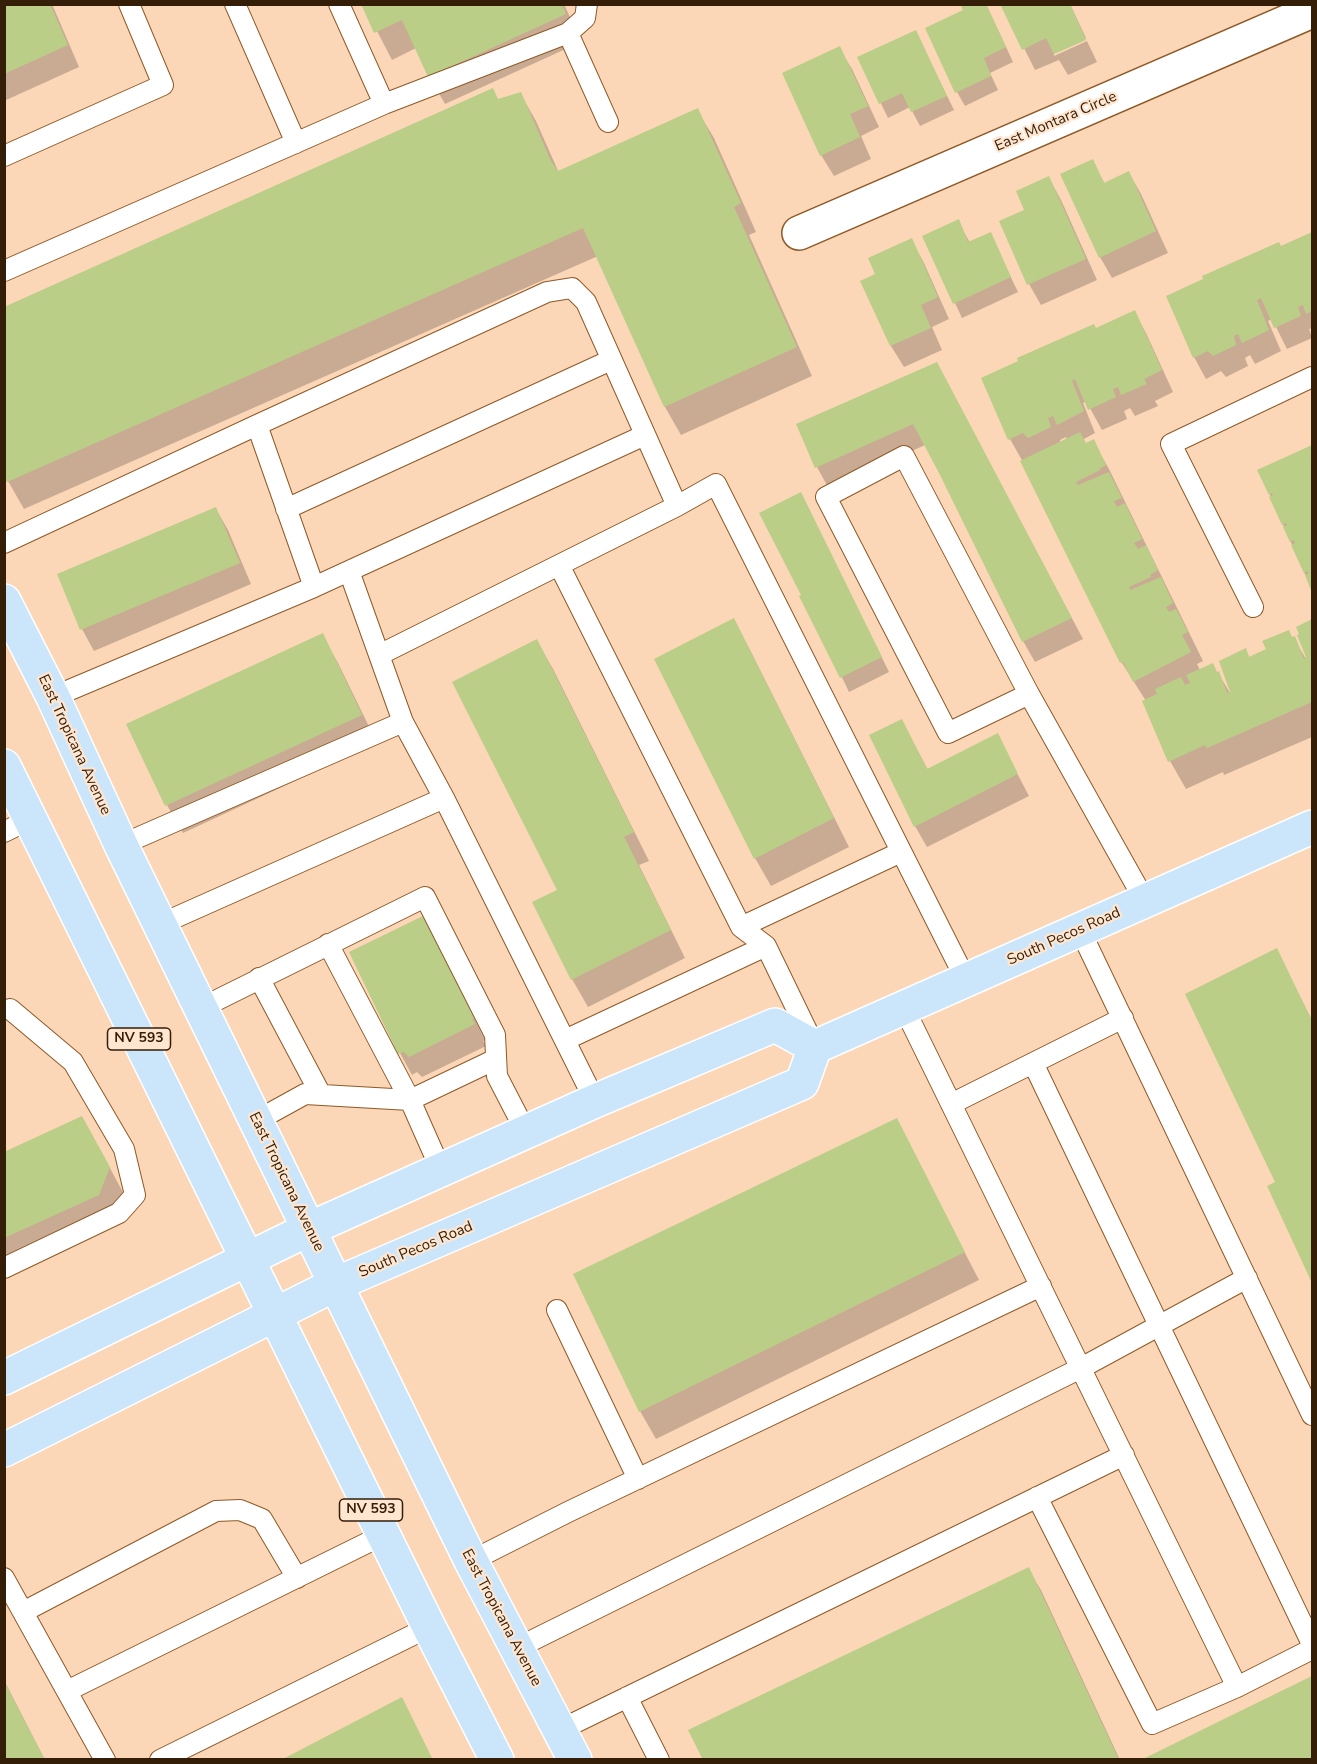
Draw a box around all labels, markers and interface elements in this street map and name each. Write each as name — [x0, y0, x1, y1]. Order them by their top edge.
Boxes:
street label: East Montara Circle — [992, 88, 1120, 156]
street label: East Tropicana Avenue — [34, 672, 114, 818]
street label: South Pecos Road — [1005, 904, 1123, 970]
road number: NV 593 — [108, 1028, 170, 1050]
street label: East Tropicana Avenue — [244, 1109, 328, 1255]
street label: South Pecos Road — [356, 1218, 476, 1282]
road number: NV 593 — [340, 1499, 403, 1521]
street label: East Tropicana Avenue — [457, 1546, 545, 1690]

